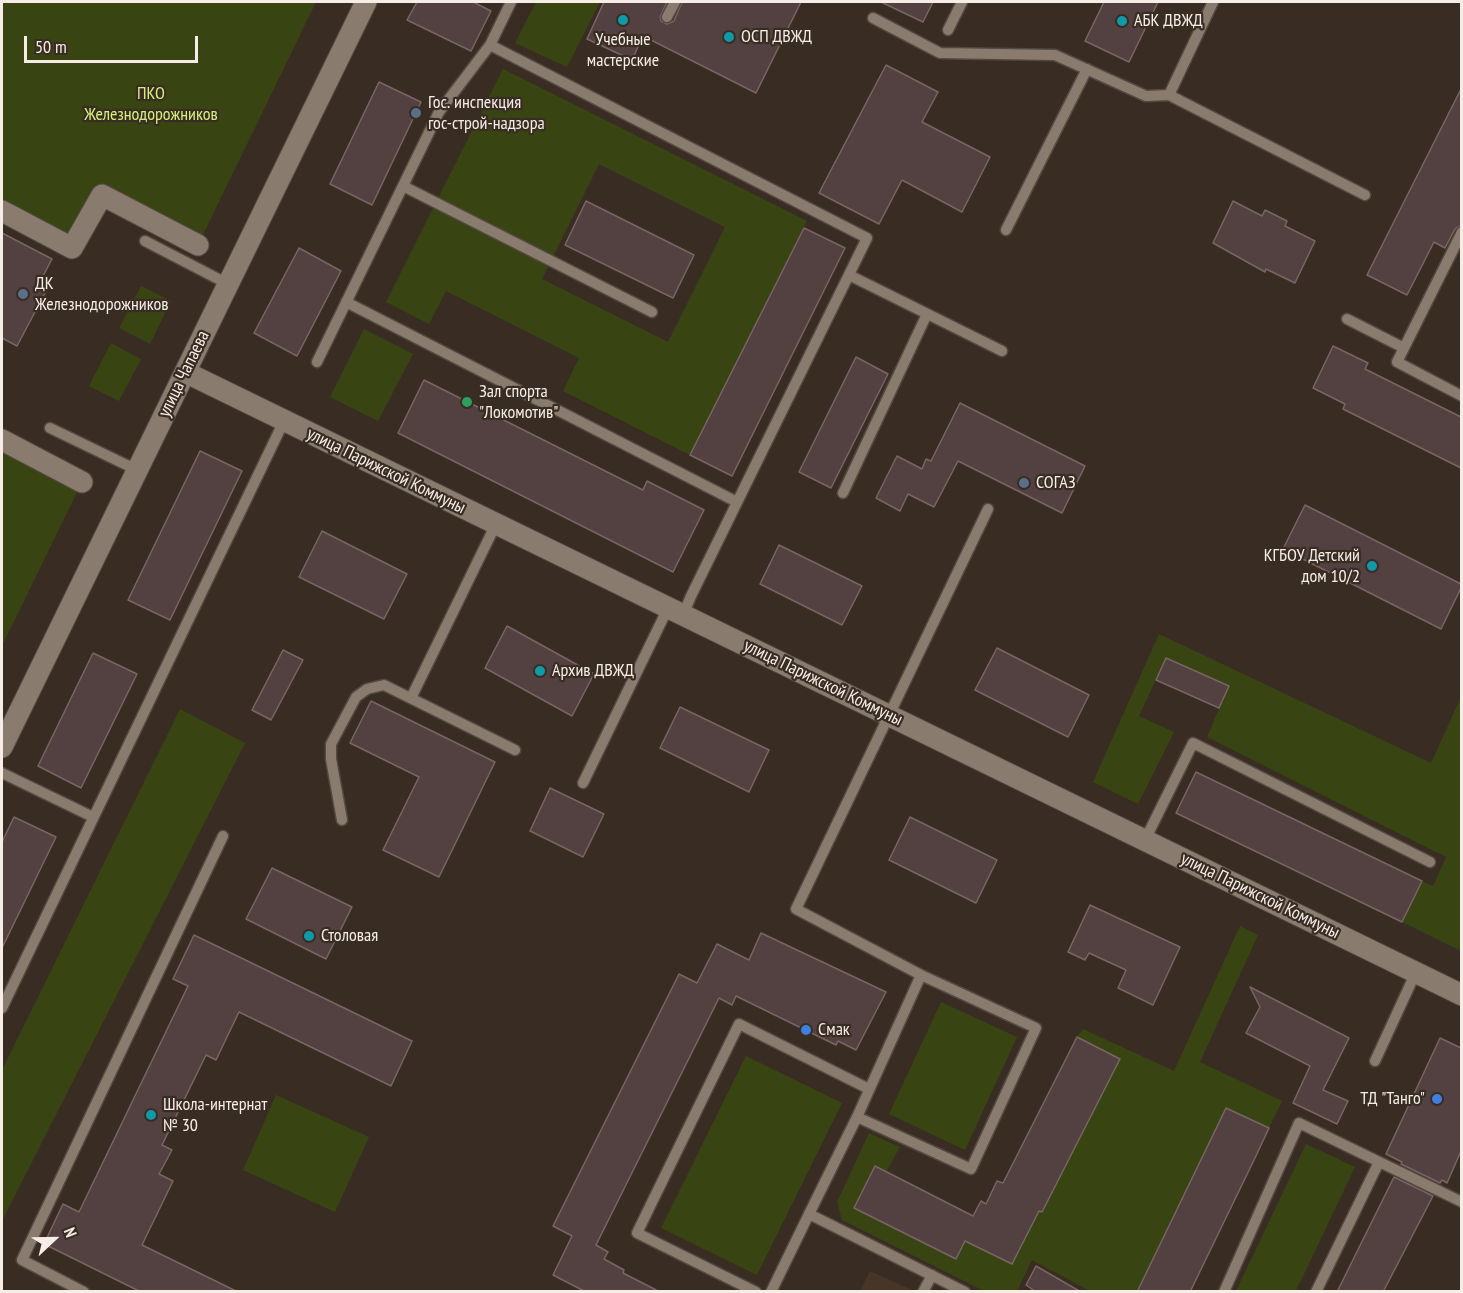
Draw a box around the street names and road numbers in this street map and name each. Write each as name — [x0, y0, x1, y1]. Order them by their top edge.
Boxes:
street label: улица Чапаева — [154, 327, 214, 421]
street label: улица Парижской Коммуны — [303, 423, 469, 519]
street label: улица Парижской Коммуны — [740, 635, 906, 731]
street label: улица Парижской Коммуны — [1177, 848, 1343, 944]

